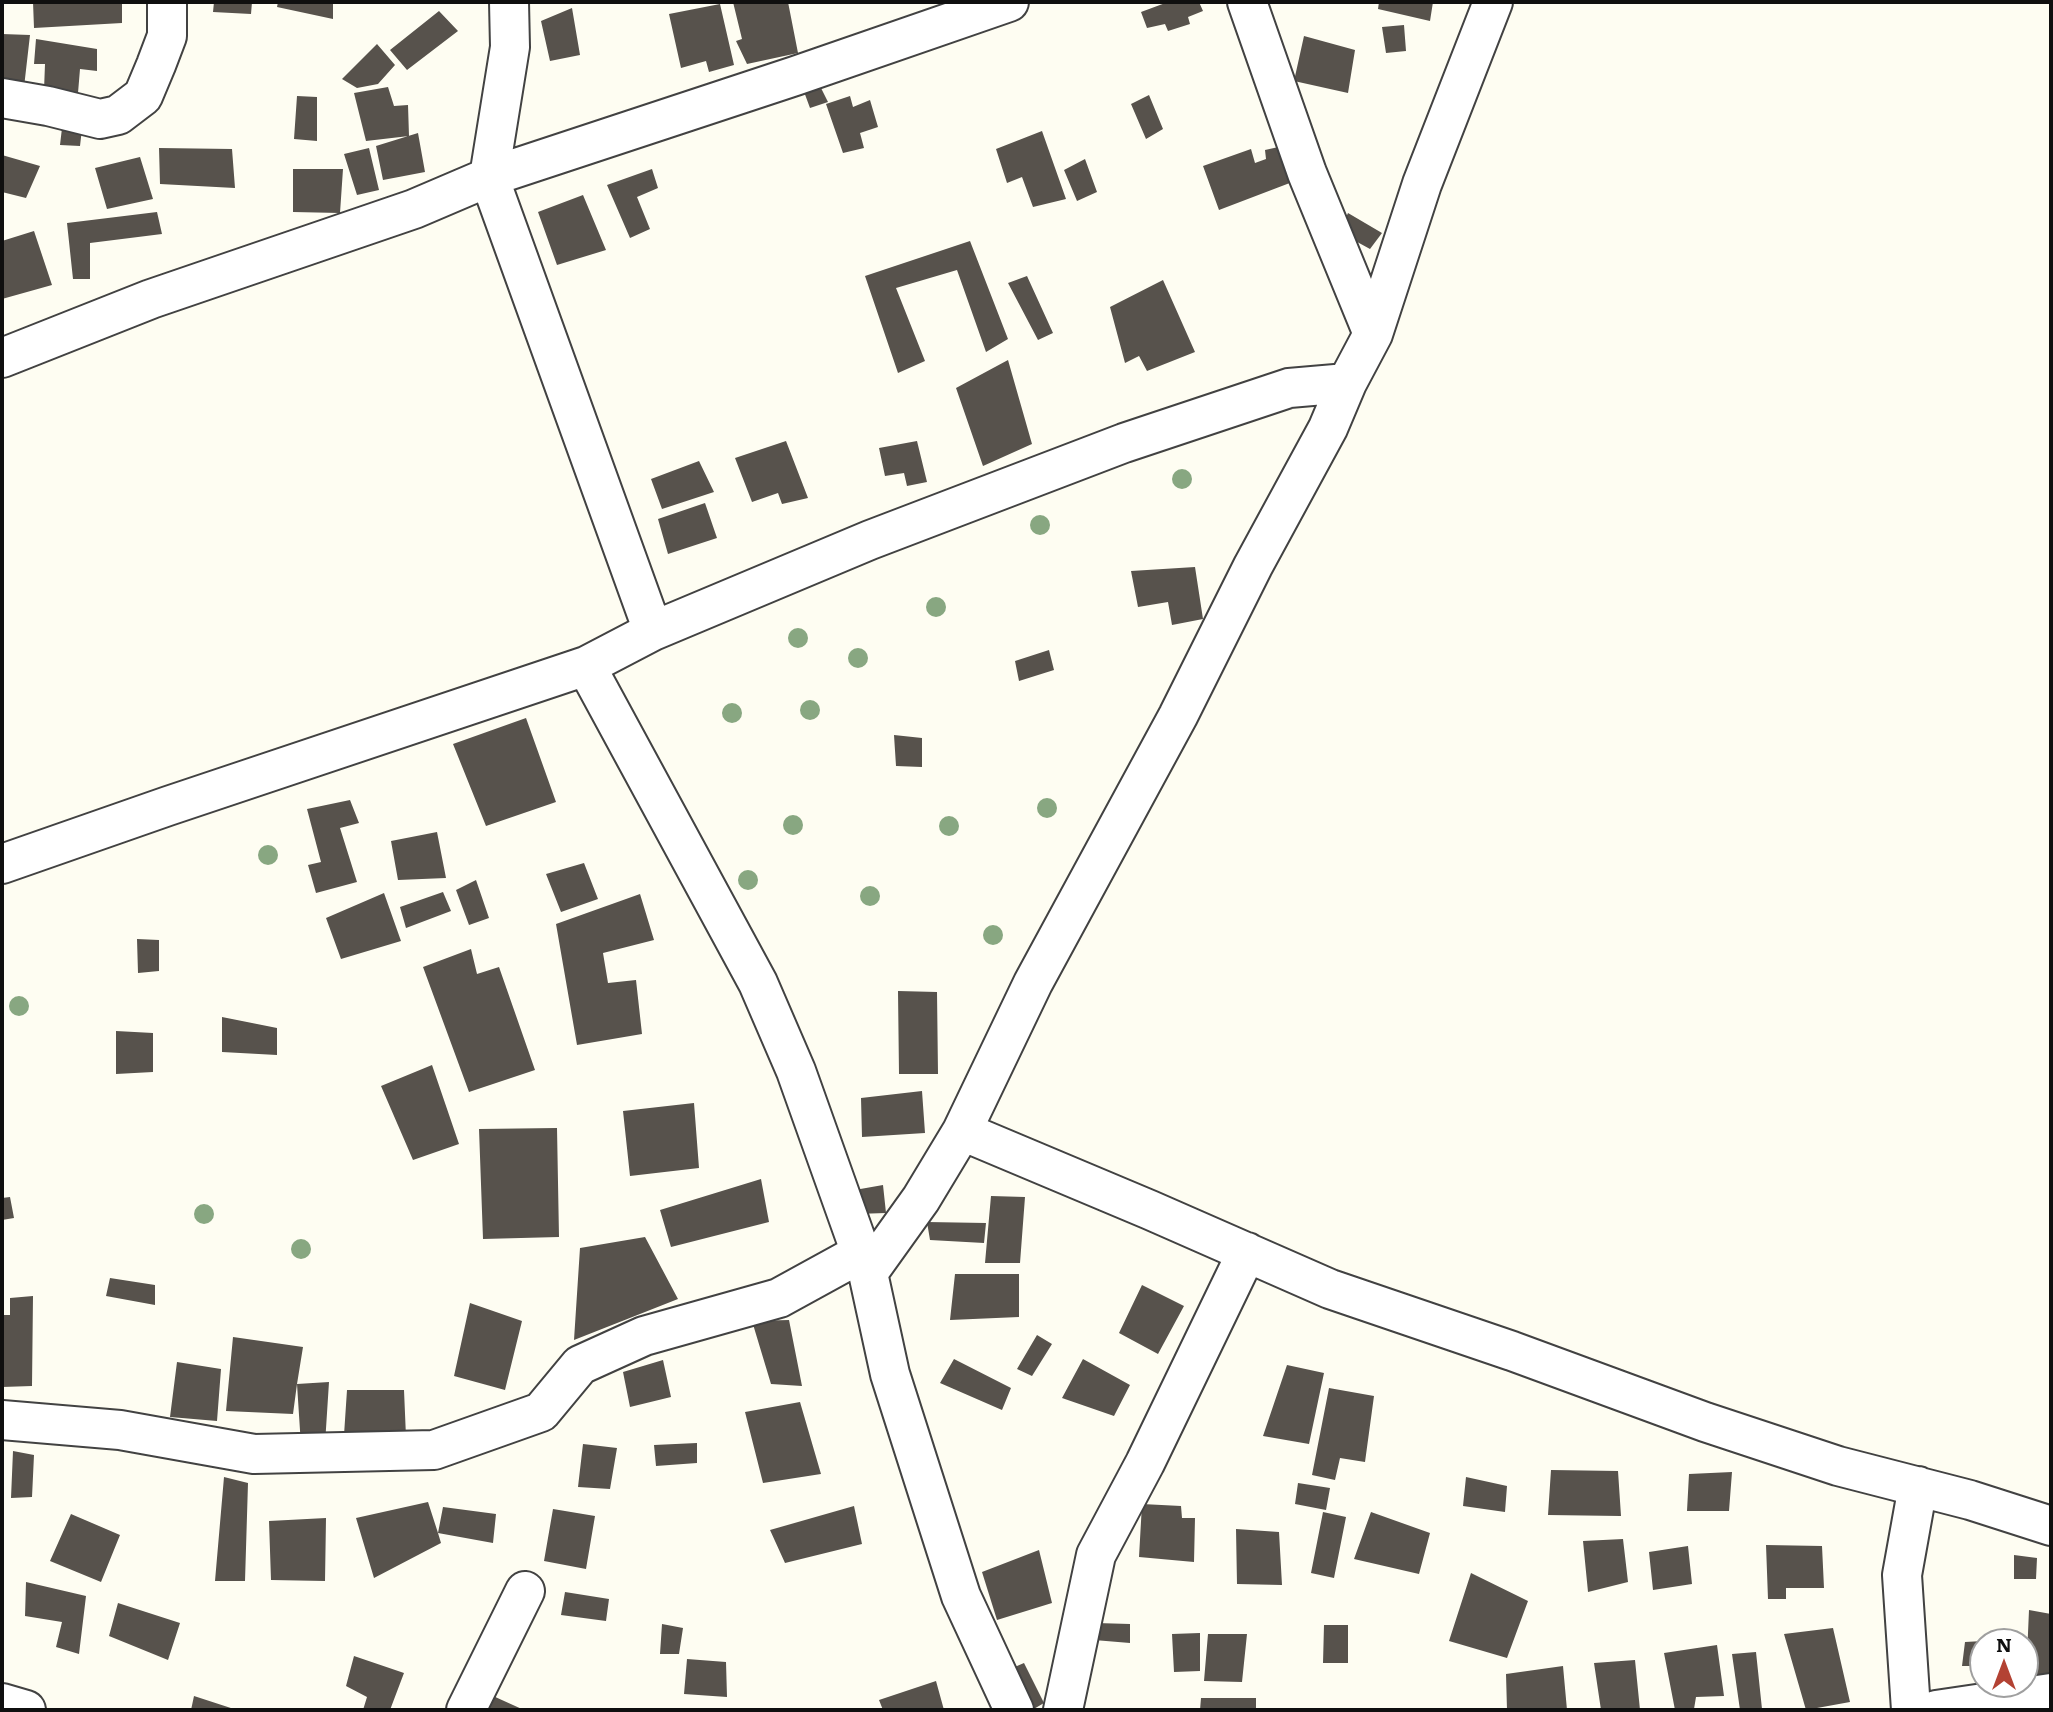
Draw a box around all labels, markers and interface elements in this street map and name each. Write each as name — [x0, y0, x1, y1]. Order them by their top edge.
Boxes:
north arrow — [1969, 1628, 2039, 1698]
text: N — [1996, 1630, 2012, 1658]

